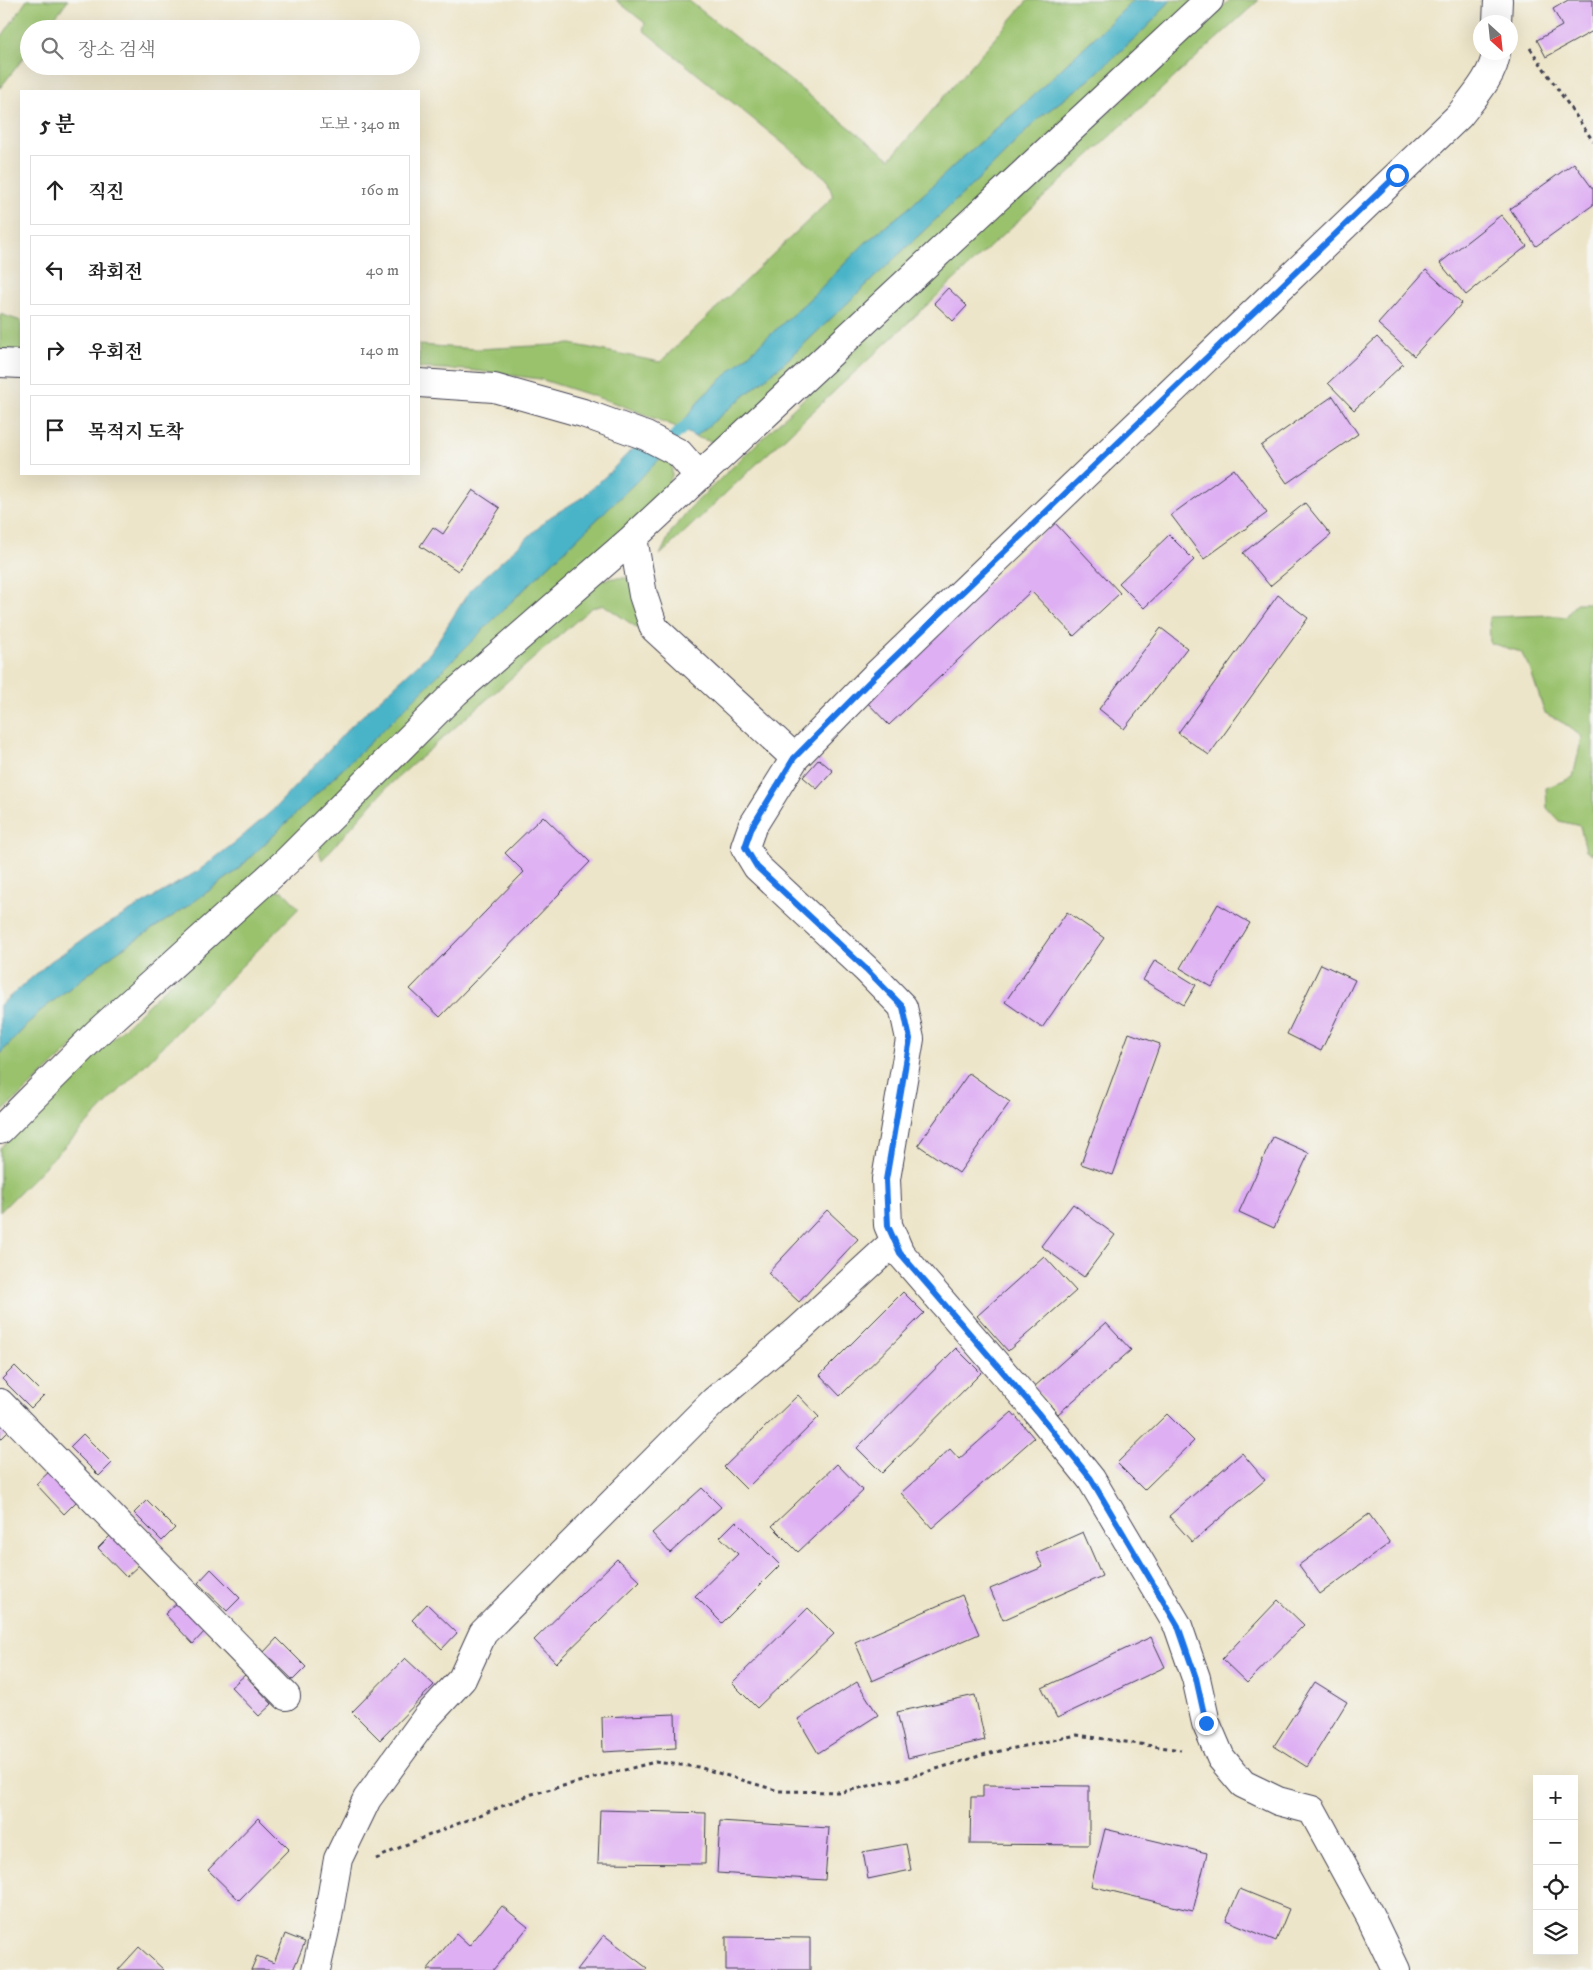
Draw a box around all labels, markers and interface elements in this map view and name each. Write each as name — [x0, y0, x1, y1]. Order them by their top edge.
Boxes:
north arrow — [1473, 15, 1518, 60]
search box — [20, 20, 420, 75]
icon: search — [38, 34, 66, 62]
text: 장소 검색 — [78, 39, 156, 62]
text: 5 분 — [40, 112, 75, 138]
text: 도보 · 340 m — [319, 114, 400, 134]
route start — [1386, 164, 1409, 187]
icon: ahead — [41, 176, 69, 204]
text: 160 m — [361, 180, 399, 200]
text: 직진 — [88, 181, 125, 204]
icon: left — [41, 256, 69, 284]
text: 40 m — [366, 260, 399, 280]
text: 좌회전 — [88, 261, 143, 284]
icon: right — [41, 336, 69, 364]
text: 140 m — [360, 340, 399, 360]
text: 우회전 — [88, 341, 143, 364]
icon: arrive — [41, 416, 69, 444]
text: 목적지 도착 — [88, 421, 184, 444]
route end — [1195, 1712, 1218, 1735]
map controls — [1533, 1775, 1578, 1955]
button: + — [1533, 1775, 1578, 1820]
button: − — [1533, 1820, 1578, 1865]
button: locate — [1533, 1865, 1578, 1910]
button: layers — [1533, 1910, 1578, 1955]

